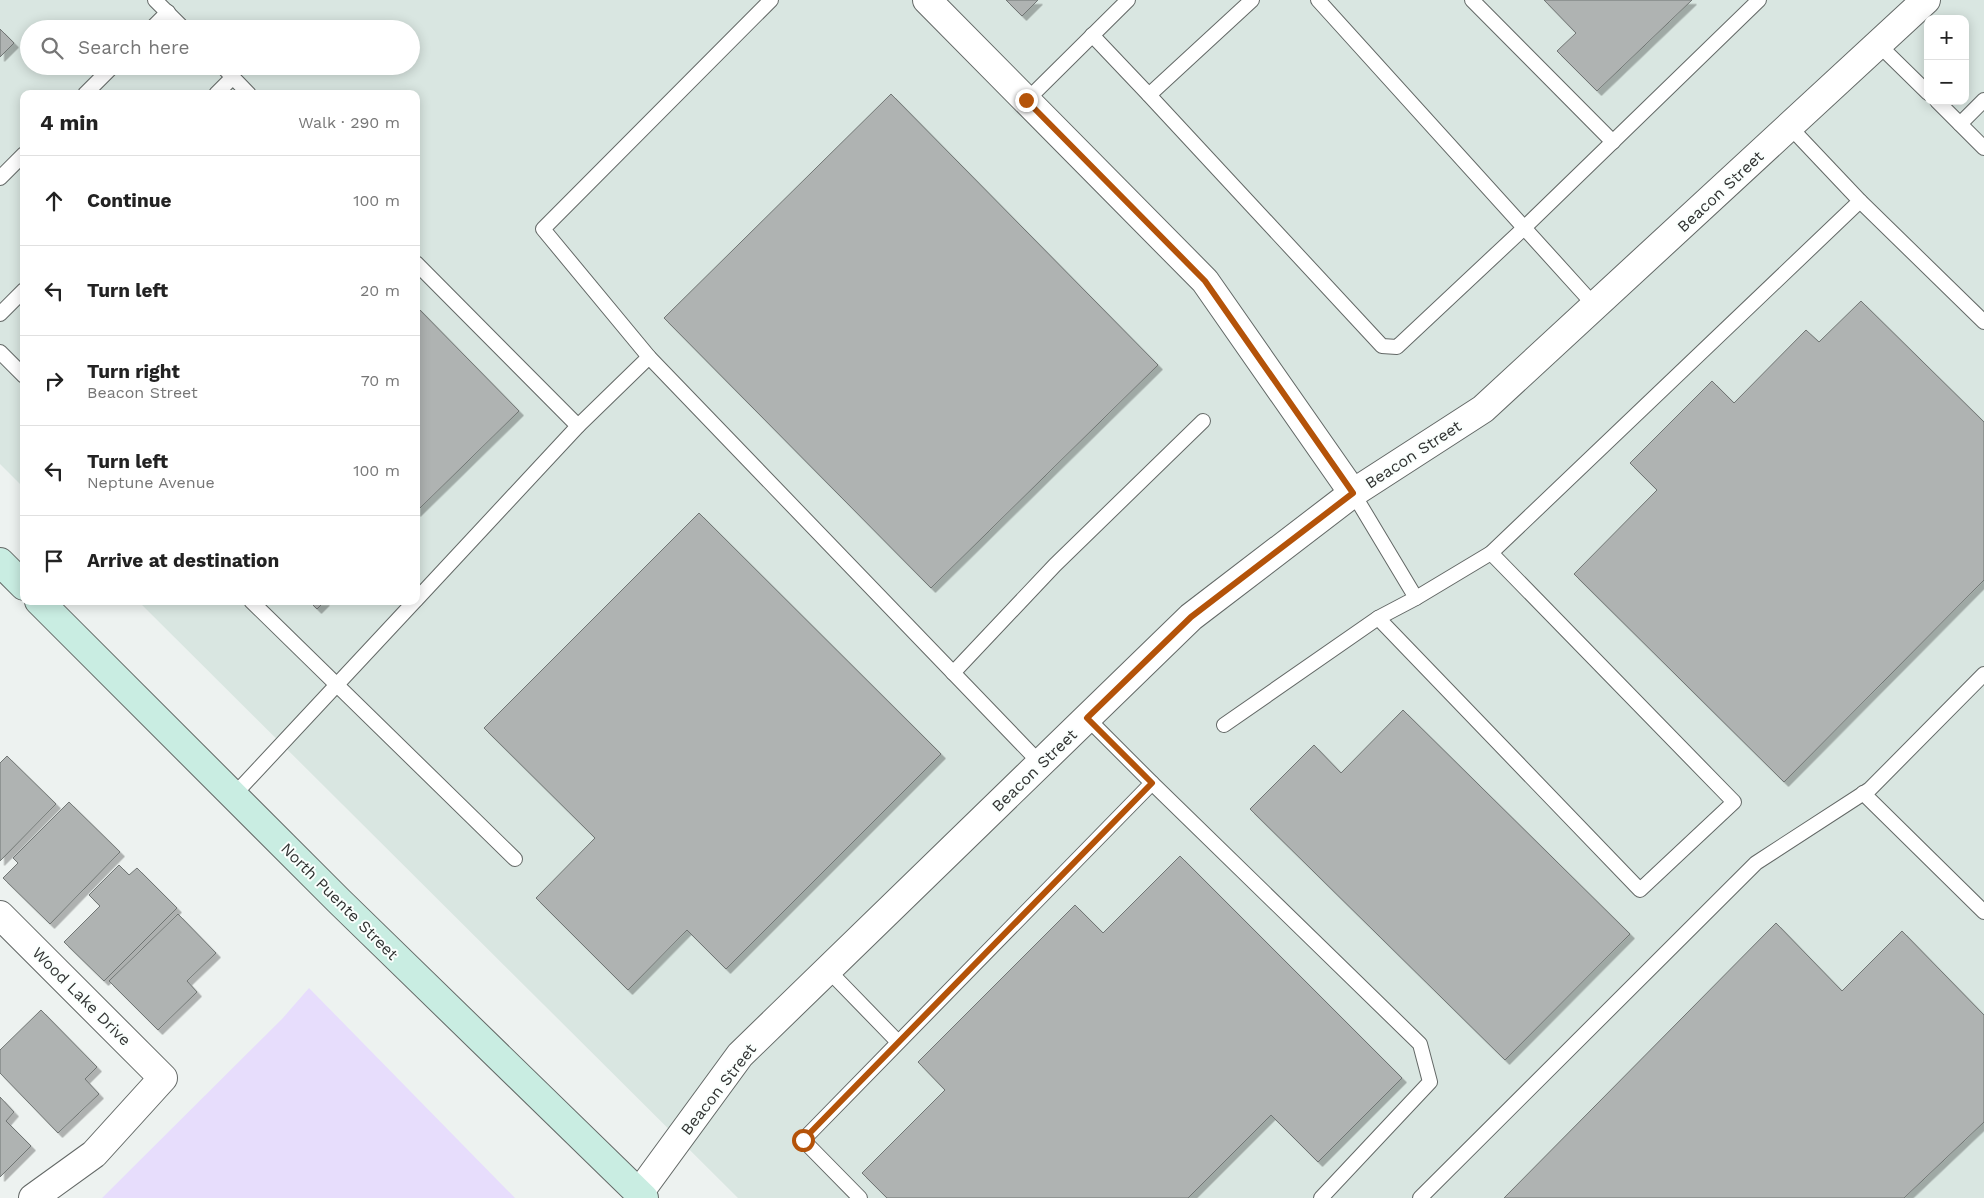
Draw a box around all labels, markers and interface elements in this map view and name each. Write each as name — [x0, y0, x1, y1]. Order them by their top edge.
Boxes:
map controls — [1924, 15, 1969, 105]
button: + — [1924, 15, 1969, 60]
search box — [20, 20, 420, 75]
icon: search — [38, 34, 66, 62]
text: Search here — [78, 36, 189, 59]
button: − — [1924, 60, 1969, 105]
route end — [1015, 89, 1038, 112]
text: 4 min — [40, 110, 98, 135]
text: Walk · 290 m — [298, 113, 400, 132]
street label: Beacon Street — [1673, 146, 1768, 236]
icon: ahead — [40, 187, 68, 215]
text: Continue — [87, 189, 171, 212]
text: 100 m — [353, 191, 400, 210]
icon: left — [40, 277, 68, 305]
text: Turn left — [87, 279, 168, 302]
text: 20 m — [360, 281, 400, 300]
text: Turn right — [87, 360, 180, 383]
icon: right — [40, 367, 68, 395]
text: 70 m — [361, 371, 400, 390]
text: Beacon Street — [87, 383, 198, 402]
street label: Beacon Street — [1362, 416, 1465, 493]
text: Turn left — [87, 450, 168, 473]
icon: left — [40, 457, 68, 485]
text: 100 m — [353, 461, 400, 480]
text: Neptune Avenue — [87, 473, 215, 492]
icon: arrive — [40, 547, 68, 575]
text: Arrive at destination — [87, 549, 279, 572]
street label: Beacon Street — [988, 725, 1081, 816]
street label: North Puente Street — [277, 839, 402, 964]
street label: Wood Lake Drive — [28, 943, 135, 1050]
street label: Beacon Street — [677, 1040, 760, 1139]
route start — [792, 1129, 815, 1152]

